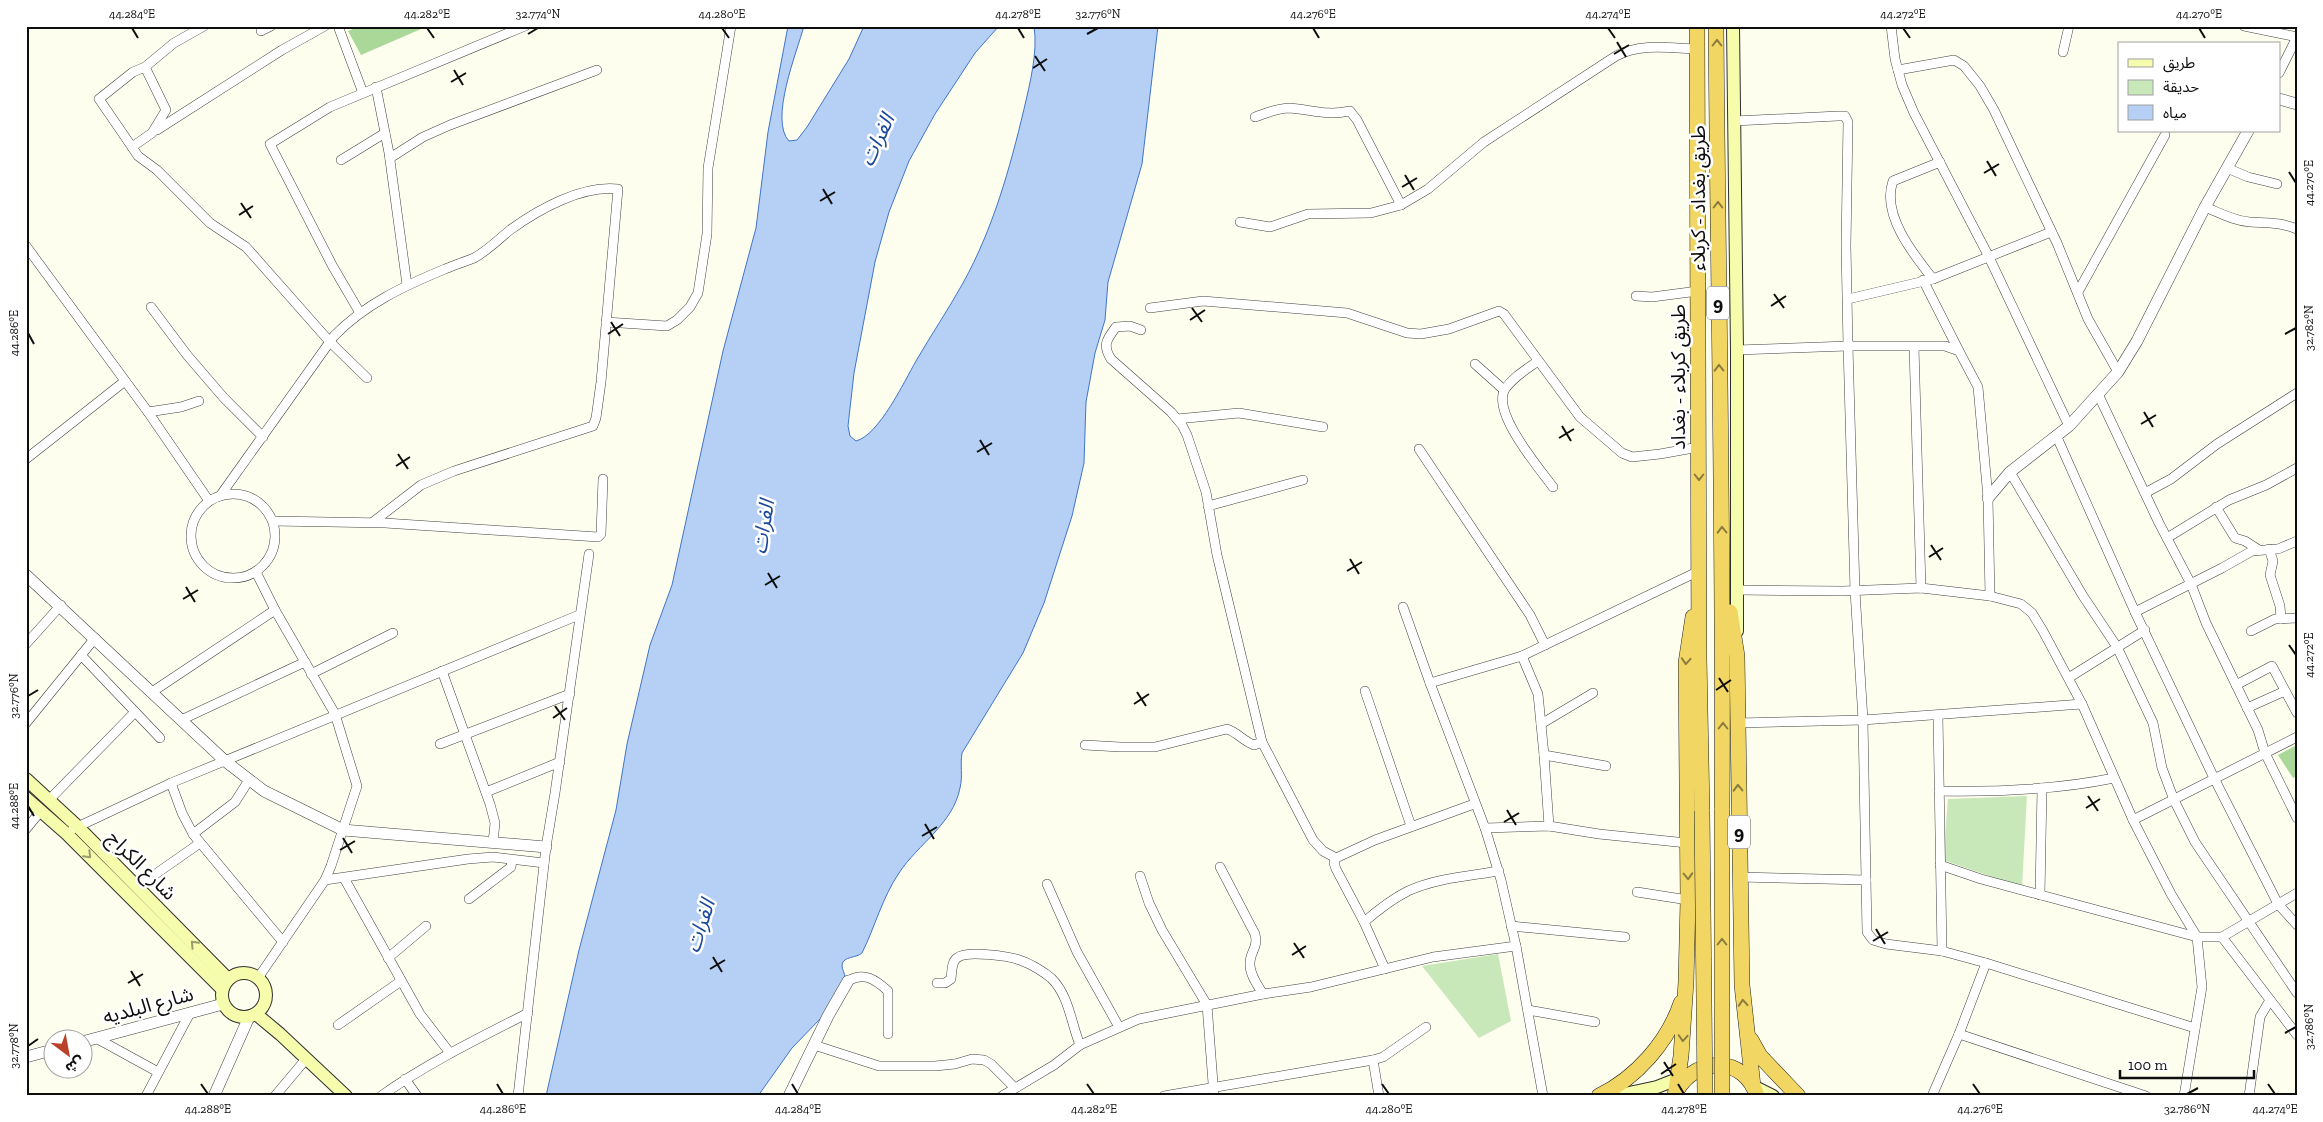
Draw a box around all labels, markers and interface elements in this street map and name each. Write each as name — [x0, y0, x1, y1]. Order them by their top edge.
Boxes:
text: 44.284°E — [109, 7, 155, 21]
text: 44.282°E — [404, 7, 450, 21]
text: 32.774°N — [516, 7, 561, 21]
text: 44.280°E — [699, 7, 745, 21]
text: 44.278°E — [995, 7, 1041, 21]
text: 32.776°N — [1075, 7, 1121, 21]
text: 44.276°E — [1290, 7, 1336, 21]
text: 44.274°E — [1585, 7, 1631, 21]
text: 44.272°E — [1880, 7, 1926, 21]
text: 44.270°E — [2176, 7, 2222, 21]
one-way arrow — [1711, 38, 1722, 46]
legend — [2118, 42, 2280, 132]
text: طريق — [2163, 54, 2195, 73]
text: حديقة — [2163, 78, 2199, 96]
text: مياه — [2163, 104, 2187, 122]
water label: الفرات — [854, 108, 900, 170]
street label: طريق بغداد - كربلاء — [1686, 125, 1711, 271]
text: 44.270°E — [2302, 160, 2316, 206]
one-way arrow — [1713, 201, 1723, 208]
road number: 9 — [1707, 286, 1729, 320]
street label: طريق كربلاء - بغداد — [1666, 304, 1691, 450]
text: 32.782°N — [2302, 305, 2316, 351]
text: 44.286°E — [7, 310, 21, 356]
one-way arrow — [1714, 363, 1724, 371]
one-way arrow — [1694, 474, 1704, 482]
water label: الفرات — [746, 496, 779, 556]
one-way arrow — [1717, 526, 1728, 534]
text: 44.272°E — [2302, 632, 2316, 678]
one-way arrow — [1681, 657, 1692, 665]
text: 32.776°N — [7, 673, 21, 719]
one-way arrow — [1718, 722, 1728, 730]
text: 44.288°E — [7, 783, 21, 829]
one-way arrow — [1733, 783, 1743, 791]
road number: 9 — [1728, 816, 1750, 849]
street label: شارع الكراج — [100, 825, 182, 907]
one-way arrow — [82, 849, 91, 858]
one-way arrow — [1683, 872, 1693, 880]
water label: الفرات — [679, 894, 720, 956]
one-way arrow — [1717, 938, 1727, 946]
one-way arrow — [191, 941, 200, 950]
street label: شارع البلديه — [100, 981, 197, 1031]
one-way arrow — [1737, 998, 1748, 1006]
text: 32.786°N — [2302, 1004, 2316, 1050]
text: 32.778°N — [7, 1023, 21, 1069]
north arrow — [42, 1030, 92, 1080]
one-way arrow — [1677, 1035, 1688, 1043]
scale bar — [2120, 1047, 2254, 1079]
text: ش — [62, 1052, 87, 1077]
text: 100 m — [2128, 1056, 2167, 1074]
text: 44.288°E — [185, 1102, 231, 1116]
text: 44.286°E — [480, 1102, 526, 1116]
text: 44.284°E — [775, 1102, 821, 1116]
text: 44.282°E — [1071, 1102, 1117, 1116]
text: 44.280°E — [1366, 1102, 1412, 1116]
text: 44.278°E — [1661, 1102, 1707, 1116]
text: 44.276°E — [1957, 1102, 2003, 1116]
text: 32.786°N — [2164, 1102, 2210, 1116]
text: 44.274°E — [2252, 1102, 2298, 1116]

